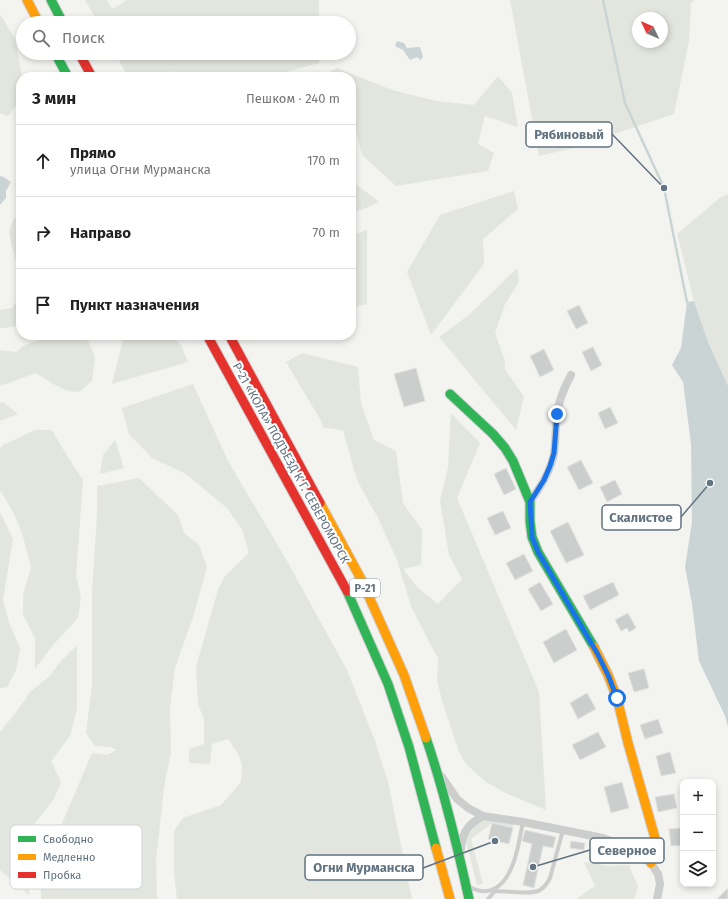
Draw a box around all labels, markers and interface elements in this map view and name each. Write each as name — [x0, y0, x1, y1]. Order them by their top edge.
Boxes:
north arrow — [632, 12, 668, 48]
search box — [16, 16, 356, 60]
icon: search — [30, 27, 52, 49]
text: Поиск — [62, 29, 105, 47]
text: 3 мин — [32, 88, 76, 109]
text: Пешком · 240 m — [246, 91, 340, 106]
callout: Рябиновый — [526, 122, 612, 147]
text: Рябиновый — [534, 127, 604, 142]
text: Прямо — [70, 144, 116, 162]
icon: ahead — [32, 150, 54, 172]
text: 170 m — [307, 153, 340, 168]
text: улица Огни Мурманска — [70, 162, 211, 177]
icon: right — [32, 222, 54, 244]
text: Направо — [70, 224, 131, 242]
text: 70 m — [313, 225, 340, 240]
icon: arrive — [32, 294, 54, 316]
text: Пункт назначения — [70, 296, 199, 314]
street label: Р-21 «КОЛА» ПОДЪЕЗД К Г. СЕВЕРОМОРСК — [230, 360, 352, 566]
route end — [548, 405, 566, 423]
callout: Скалистое — [602, 505, 681, 530]
text: Скалистое — [609, 510, 673, 525]
road number: Р-21 — [350, 579, 380, 597]
route start — [608, 689, 626, 707]
map controls — [680, 779, 716, 887]
button: + — [680, 779, 716, 815]
button: − — [680, 815, 716, 851]
legend — [10, 825, 142, 889]
text: Свободно — [43, 833, 93, 846]
callout: Северное — [590, 838, 664, 863]
text: Северное — [598, 843, 656, 858]
text: Медленно — [43, 851, 95, 864]
button: layers — [680, 851, 716, 887]
callout: Огни Мурманска — [305, 855, 423, 880]
text: Огни Мурманска — [313, 860, 415, 875]
text: Пробка — [43, 869, 81, 882]

